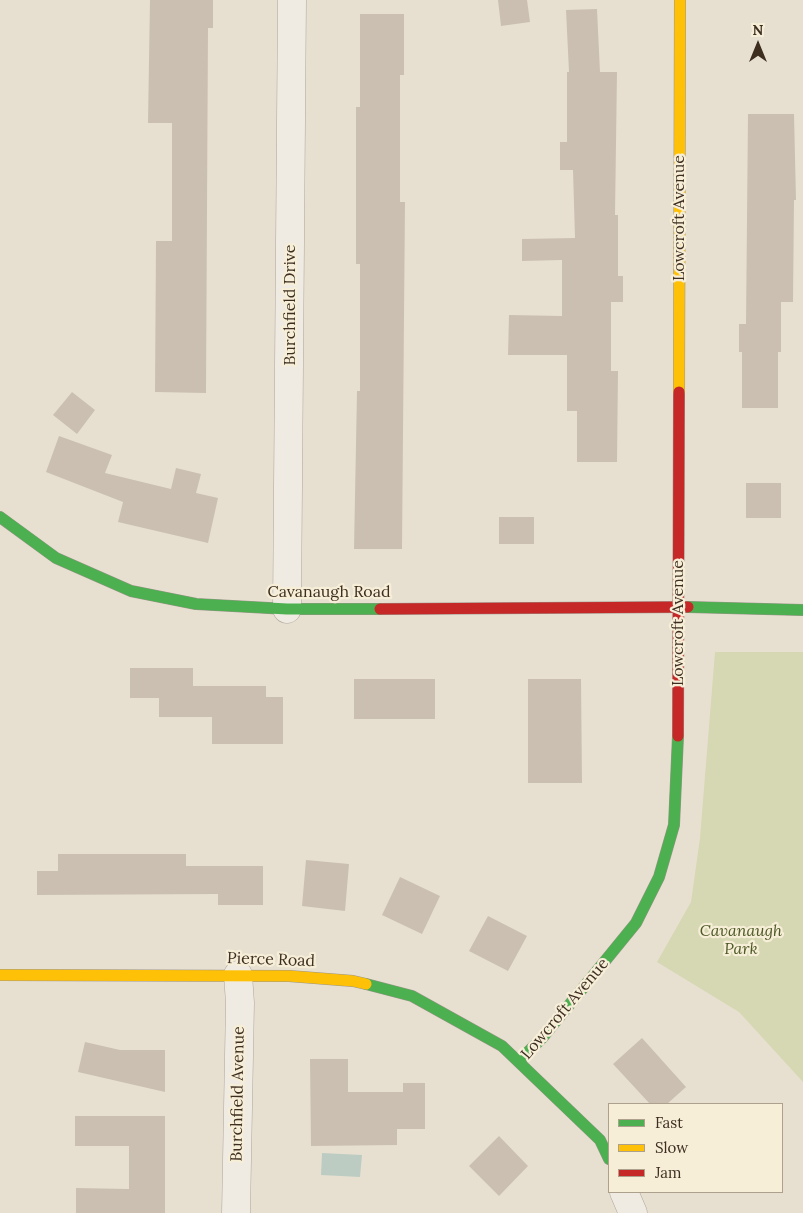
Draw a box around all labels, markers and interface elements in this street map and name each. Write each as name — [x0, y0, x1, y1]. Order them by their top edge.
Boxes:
north arrow — [733, 20, 783, 70]
text: N — [753, 21, 763, 39]
street label: Lowcroft Avenue — [669, 155, 689, 281]
street label: Burchfield Drive — [280, 244, 300, 366]
street label: Lowcroft Avenue — [668, 560, 688, 686]
street label: Cavanaugh Road — [268, 582, 390, 602]
park label: Cavanaugh Park — [700, 921, 782, 959]
street label: Pierce Road — [227, 949, 315, 971]
street label: Lowcroft Avenue — [517, 955, 613, 1063]
street label: Burchfield Avenue — [227, 1026, 249, 1162]
legend — [608, 1103, 783, 1193]
text: Fast — [655, 1113, 683, 1132]
text: Slow — [655, 1138, 688, 1157]
text: Jam — [655, 1163, 682, 1182]

